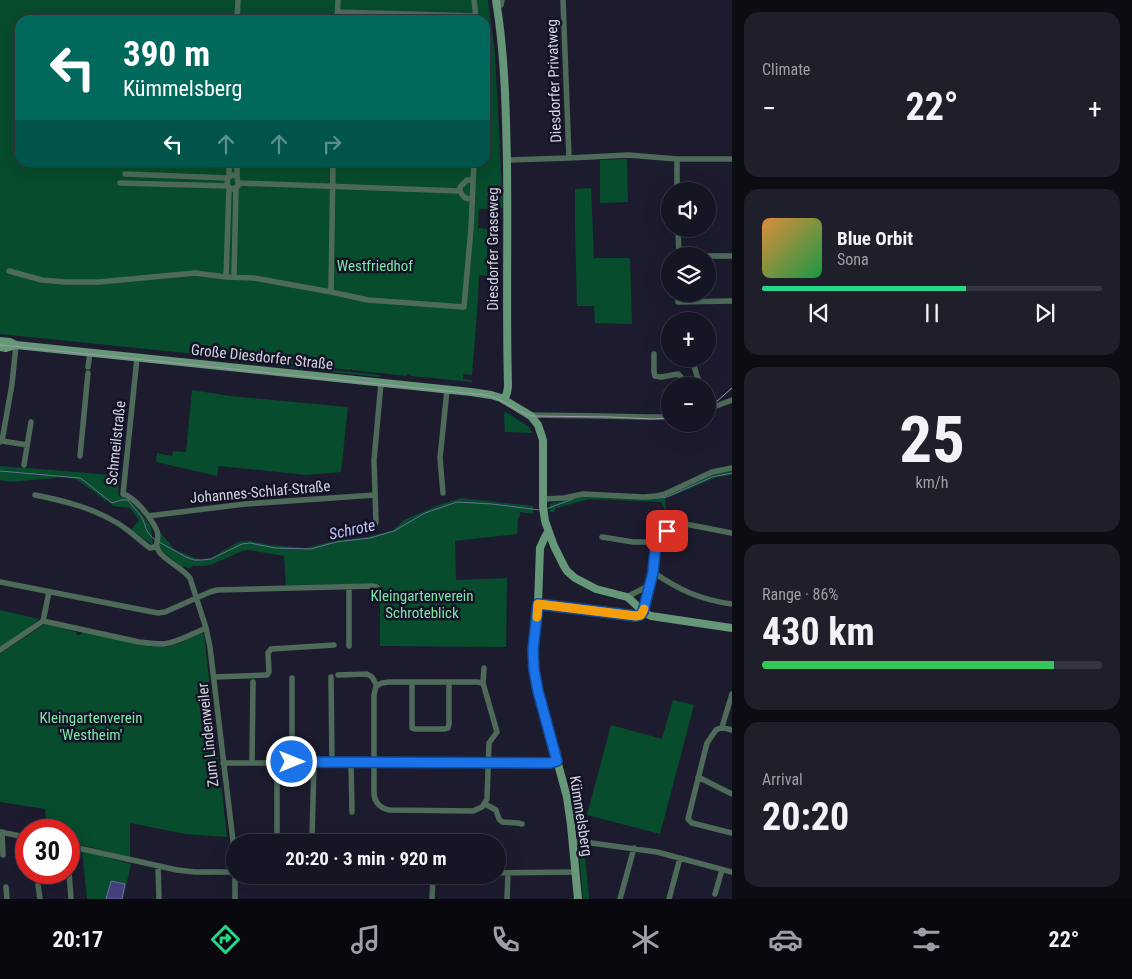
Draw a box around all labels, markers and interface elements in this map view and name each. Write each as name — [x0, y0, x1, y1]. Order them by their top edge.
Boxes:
street label: Diesdorfer Privatweg — [543, 19, 565, 143]
text: 390 m — [123, 34, 210, 75]
icon: left — [40, 35, 105, 100]
text: Climate — [762, 60, 810, 79]
text: Kümmelsberg — [123, 76, 242, 101]
text: 22° — [905, 85, 959, 129]
text: − — [762, 92, 776, 125]
text: + — [1088, 92, 1102, 125]
icon: left — [159, 130, 187, 158]
icon: ahead — [212, 130, 240, 158]
icon: ahead — [265, 130, 293, 158]
icon: right — [318, 130, 346, 158]
map controls — [661, 182, 716, 432]
button: sound — [661, 182, 716, 237]
street label: Diesdorfer Graseweg — [484, 187, 502, 311]
text: Blue Orbit — [837, 227, 913, 250]
button: layers — [661, 247, 716, 302]
text: Sona — [837, 250, 869, 269]
park label: Westfriedhof — [337, 257, 413, 275]
icon: previous — [805, 299, 833, 327]
icon: pause — [918, 299, 946, 327]
icon: next — [1031, 299, 1059, 327]
button: + — [661, 312, 716, 367]
street label: Große Diesdorfer Straße — [190, 341, 334, 373]
button: − — [661, 377, 716, 432]
street label: Schmeilstraße — [103, 400, 129, 486]
text: 25 — [899, 402, 965, 478]
text: km/h — [916, 473, 948, 492]
street label: Johannes-Schlaf-Straße — [189, 477, 331, 507]
pin — [646, 510, 688, 552]
water label: Schrote — [327, 515, 377, 544]
icon: arrive — [653, 517, 681, 545]
text: Range · 86% — [762, 585, 838, 604]
park label: Kleingartenverein Schroteblick — [370, 587, 474, 622]
text: 430 km — [762, 610, 875, 654]
street label: Zum Lindenweiler — [194, 682, 222, 788]
park label: Kleingartenverein 'Westheim' — [39, 709, 143, 744]
position arrow — [265, 735, 317, 787]
text: Arrival — [762, 770, 803, 789]
street label: Kümmelsberg — [566, 774, 596, 858]
text: 20:20 — [762, 795, 849, 839]
speed limit sign: 30 — [15, 819, 80, 884]
text: 20:20 · 3 min · 920 m — [285, 847, 447, 870]
icon: directions — [208, 922, 243, 957]
icon: music — [348, 922, 383, 957]
icon: phone — [488, 922, 523, 957]
icon: climate — [628, 922, 663, 957]
icon: car — [768, 922, 803, 957]
icon: filters — [909, 922, 944, 957]
text: 20:17 — [53, 927, 103, 952]
text: 22° — [1049, 927, 1079, 952]

